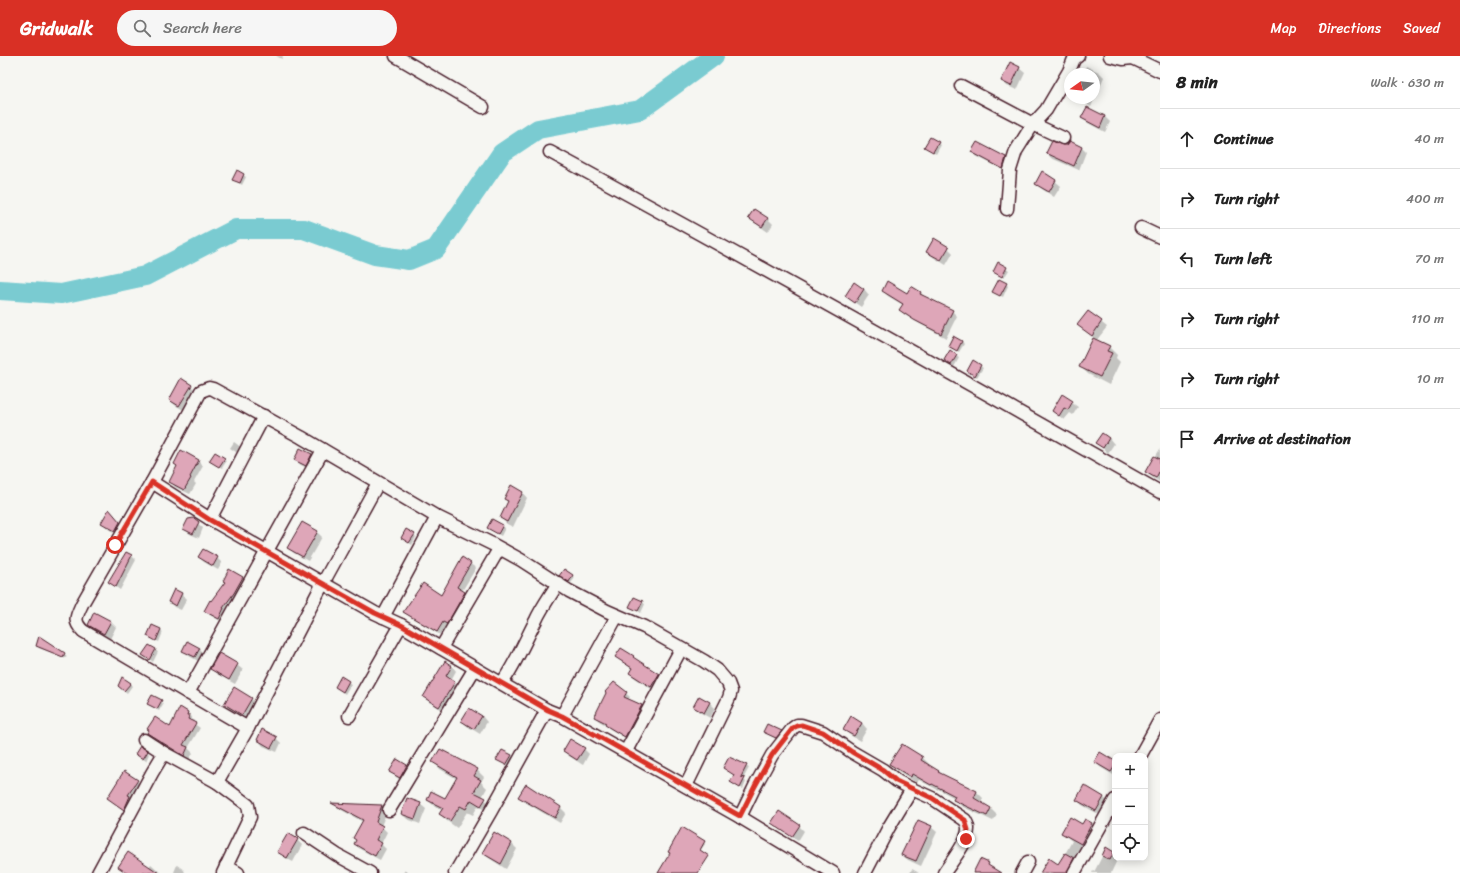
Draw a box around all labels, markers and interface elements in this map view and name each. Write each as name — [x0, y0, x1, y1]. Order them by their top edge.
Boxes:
search box — [117, 10, 397, 46]
text: Gridwalk — [20, 12, 93, 45]
text: Search here — [163, 15, 242, 41]
text: Map — [1270, 16, 1296, 41]
text: Directions — [1318, 16, 1381, 41]
text: Saved — [1403, 16, 1440, 41]
icon: search — [131, 17, 153, 39]
text: 8 min — [1176, 67, 1218, 97]
north arrow — [1064, 68, 1100, 104]
text: Walk · 630 m — [1370, 71, 1444, 94]
text: Continue — [1214, 126, 1274, 152]
text: 40 m — [1414, 127, 1444, 150]
icon: ahead — [1176, 128, 1198, 150]
text: Turn right — [1214, 186, 1279, 212]
text: 400 m — [1406, 187, 1444, 210]
icon: right — [1176, 188, 1198, 210]
text: Turn left — [1214, 246, 1272, 272]
text: 70 m — [1415, 247, 1444, 270]
icon: left — [1176, 248, 1198, 270]
text: Turn right — [1214, 306, 1279, 332]
text: 110 m — [1411, 307, 1444, 330]
icon: right — [1176, 308, 1198, 330]
text: Turn right — [1214, 366, 1279, 392]
text: 10 m — [1417, 367, 1444, 390]
icon: right — [1176, 368, 1198, 390]
text: Arrive at destination — [1214, 426, 1351, 452]
icon: arrive — [1176, 428, 1198, 450]
route start — [106, 536, 124, 554]
map controls — [1112, 753, 1148, 861]
button: + — [1112, 753, 1148, 789]
button: − — [1112, 789, 1148, 825]
button: locate — [1112, 825, 1148, 861]
route end — [957, 830, 975, 848]

